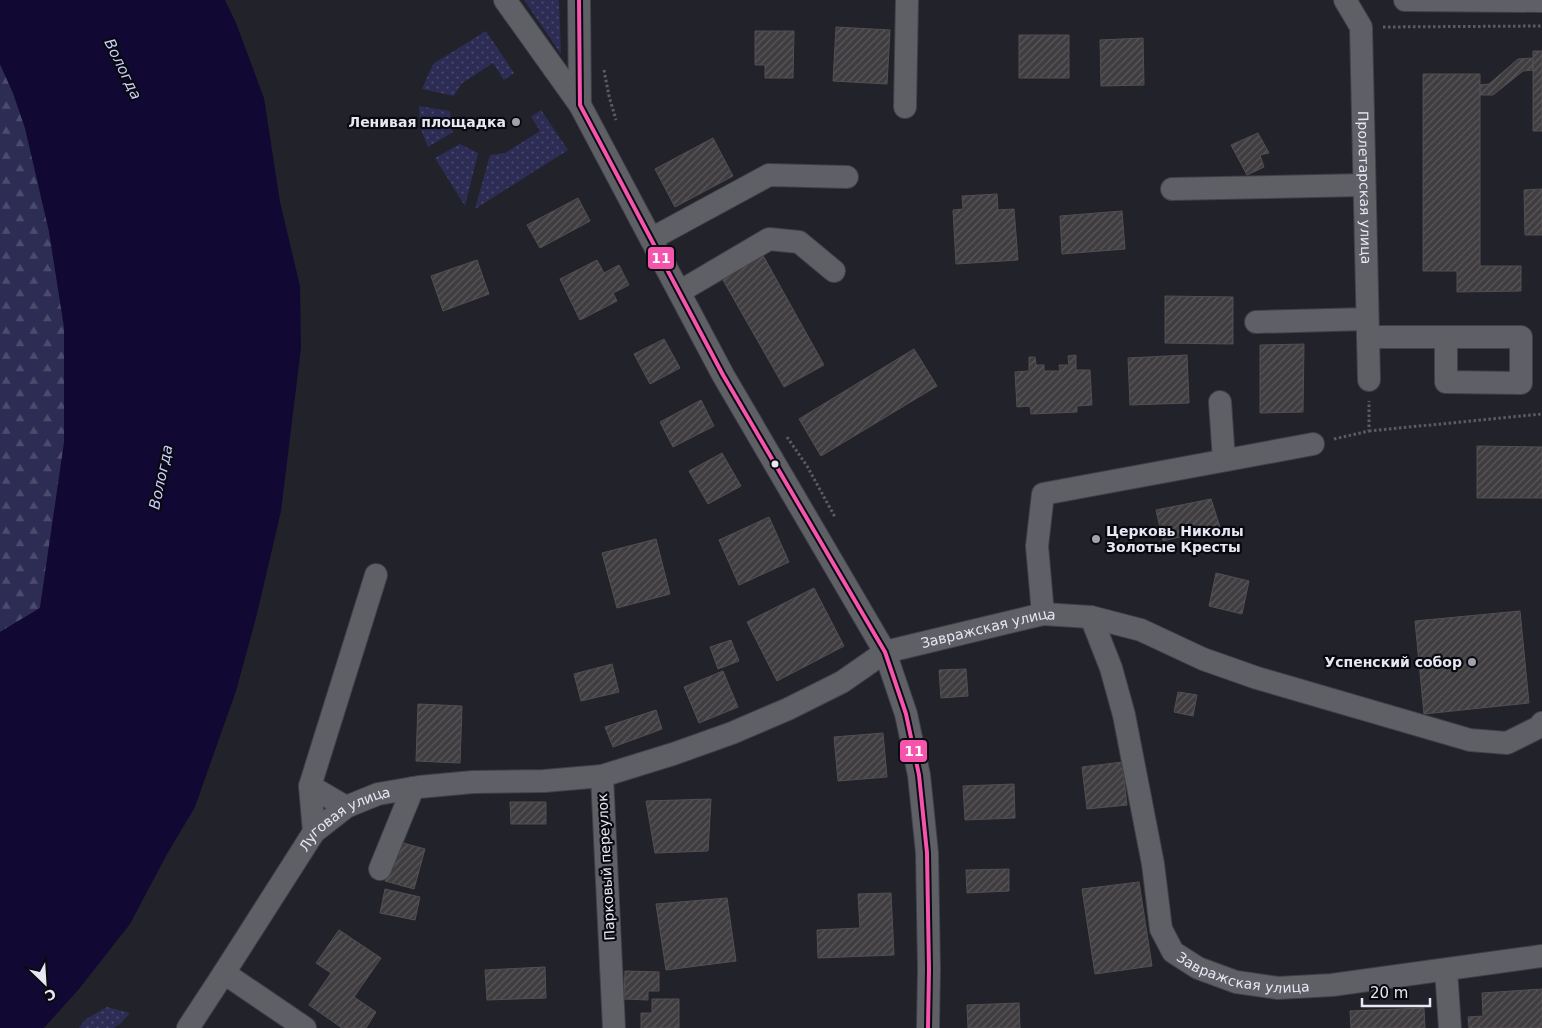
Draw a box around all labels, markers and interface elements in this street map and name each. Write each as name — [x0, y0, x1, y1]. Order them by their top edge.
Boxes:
water label: Вологда — [101, 36, 145, 102]
street label: Пролетарская улица — [1355, 111, 1374, 264]
place label: Ленивая площадка — [349, 114, 506, 130]
marker: Ленивая площадка — [510, 116, 522, 128]
line badge: 11 — [647, 246, 675, 270]
text: 11 — [651, 250, 671, 266]
water label: Вологда — [145, 443, 177, 511]
unlabelled marker — [770, 459, 780, 469]
place label: Церковь Николы Золотые Кресты — [1106, 523, 1244, 555]
marker: Церковь Николы Золотые Кресты — [1090, 533, 1102, 545]
street label: Завражская улица — [919, 605, 1056, 651]
place label: Успенский собор — [1324, 654, 1462, 670]
marker: Успенский собор — [1466, 656, 1478, 668]
line badge: 11 — [899, 739, 928, 763]
text: 11 — [904, 743, 924, 759]
street label: Луговая улица — [296, 784, 392, 854]
street label: Парковый переулок — [594, 793, 618, 941]
street label: Завражская улица — [1174, 949, 1310, 997]
north arrow — [20, 958, 70, 1008]
scale bar — [1362, 976, 1430, 1008]
text: 20 m — [1370, 984, 1408, 1002]
text: С — [42, 985, 59, 1004]

